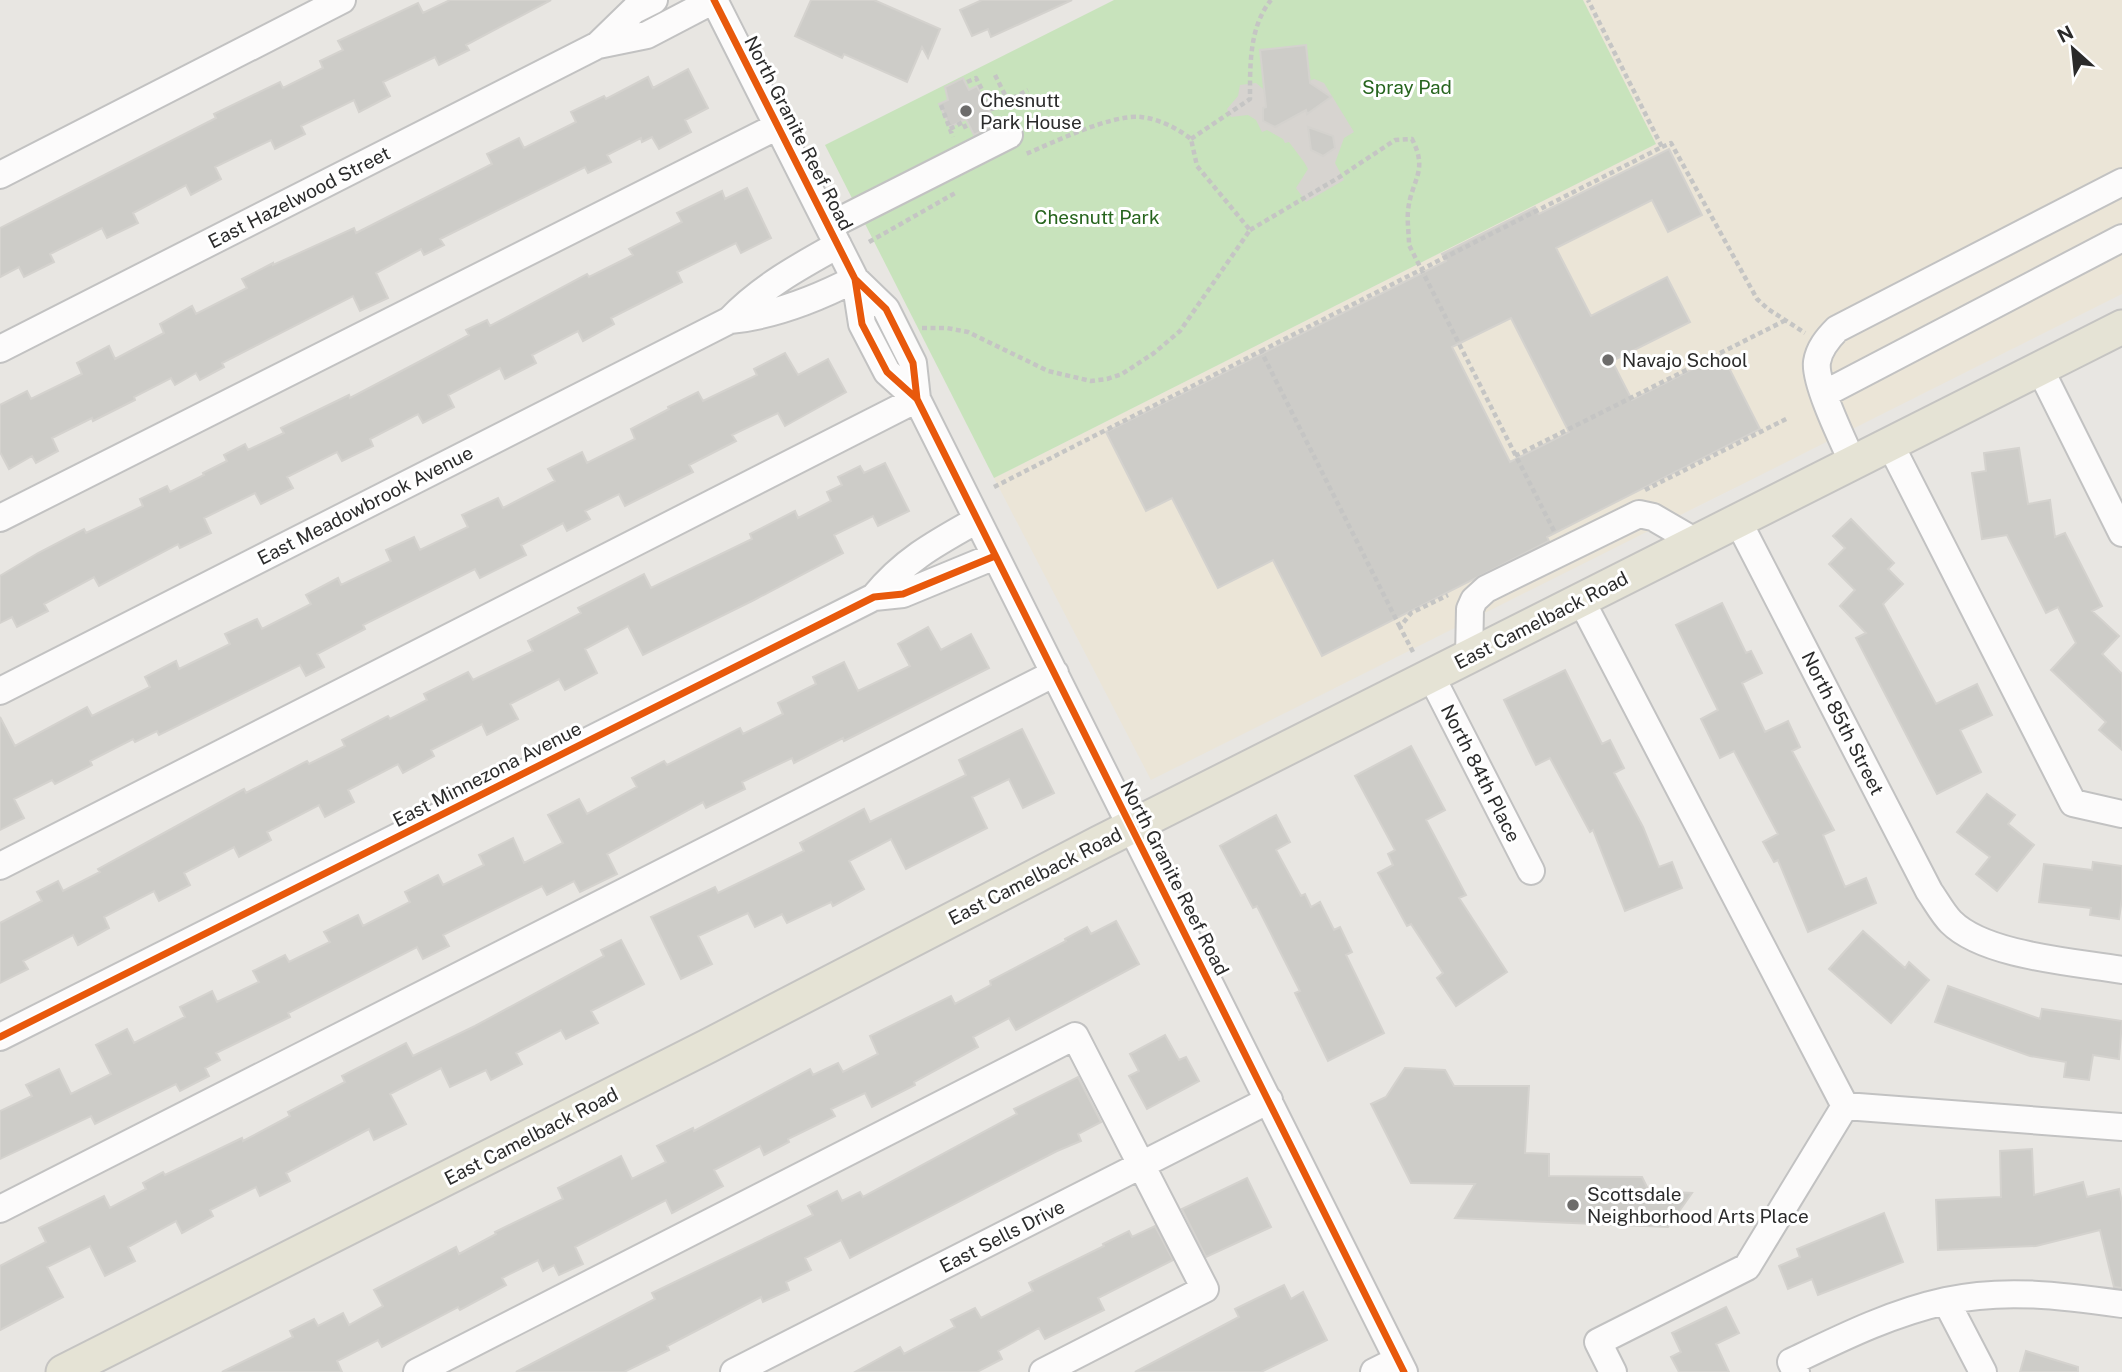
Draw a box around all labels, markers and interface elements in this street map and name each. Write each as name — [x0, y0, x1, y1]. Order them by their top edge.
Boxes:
north arrow — [2038, 14, 2108, 84]
text: N — [2054, 21, 2077, 47]
street label: North Granite Reef Road — [740, 32, 858, 234]
park label: Spray Pad — [1362, 76, 1452, 98]
place label: Chesnutt Park House — [980, 89, 1082, 133]
marker: Chesnutt Park House — [958, 103, 974, 119]
street label: East Hazelwood Street — [204, 142, 394, 252]
park label: Chesnutt Park — [1034, 206, 1160, 228]
place label: Navajo School — [1622, 349, 1748, 371]
marker: Navajo School — [1600, 352, 1616, 368]
street label: East Meadowbrook Avenue — [254, 441, 476, 569]
street label: East Camelback Road — [1450, 567, 1632, 673]
street label: North 85th Street — [1797, 648, 1889, 798]
street label: North 84th Place — [1437, 701, 1525, 845]
street label: East Minnezona Avenue — [389, 717, 585, 831]
street label: North Granite Reef Road — [1116, 777, 1234, 979]
street label: East Camelback Road — [944, 823, 1126, 929]
street label: East Camelback Road — [440, 1083, 622, 1189]
place label: Scottsdale Neighborhood Arts Place — [1587, 1183, 1809, 1227]
street label: East Sells Drive — [936, 1195, 1068, 1277]
marker: Scottsdale Neighborhood Arts Place — [1565, 1197, 1581, 1213]

